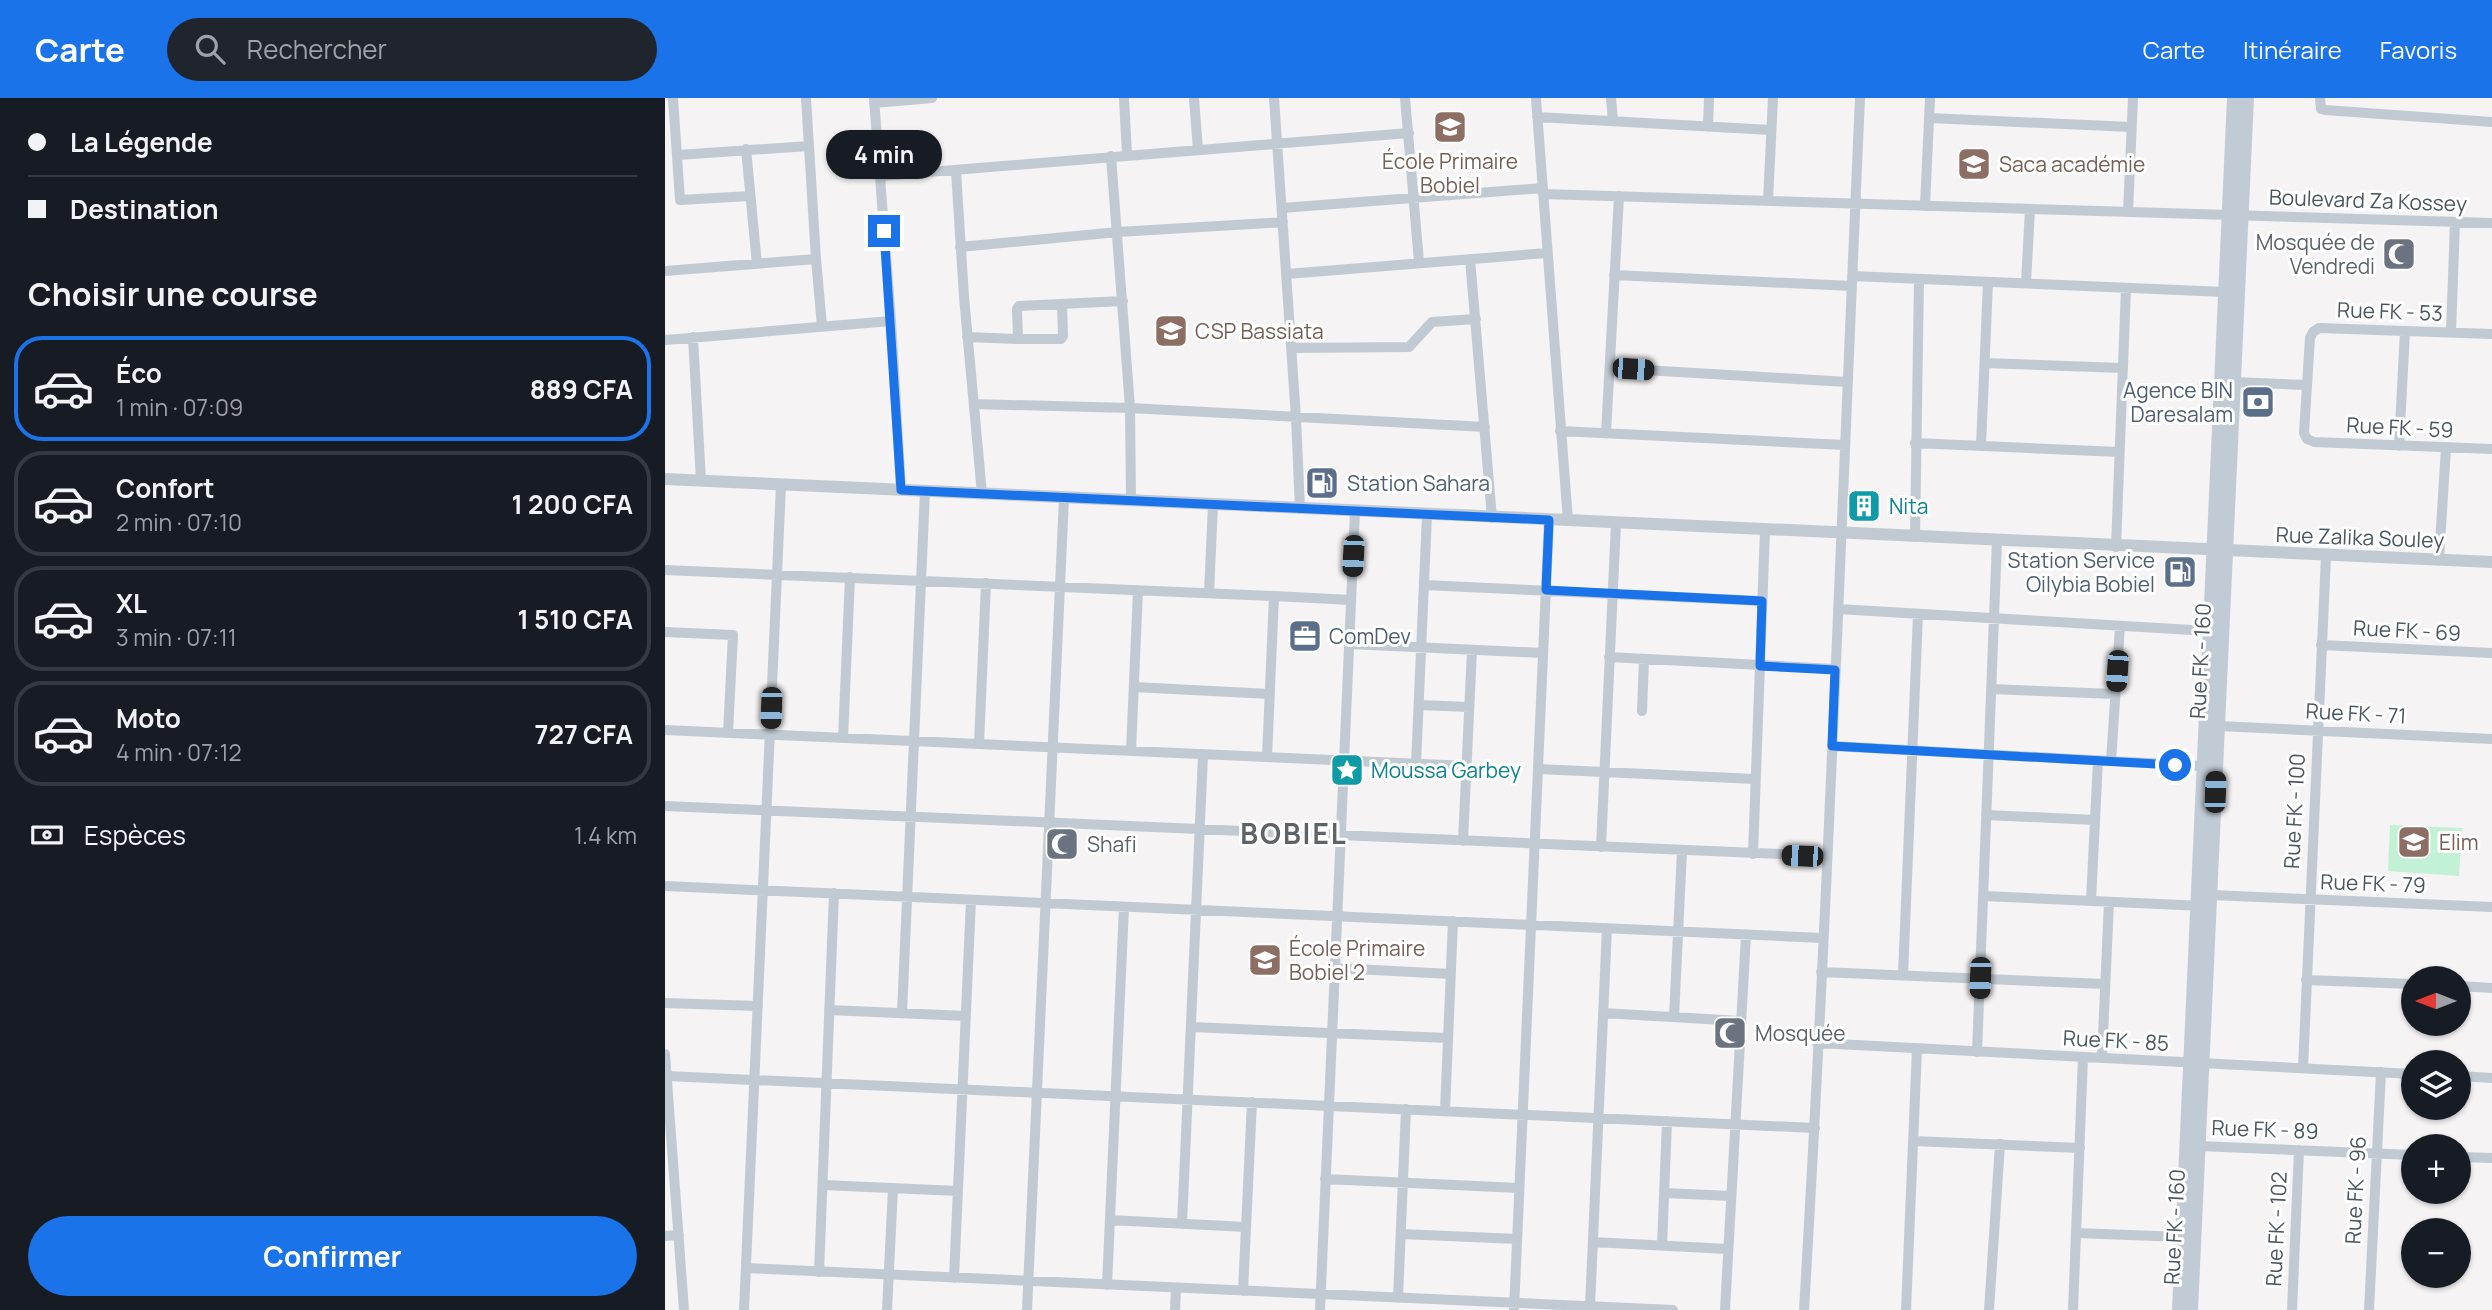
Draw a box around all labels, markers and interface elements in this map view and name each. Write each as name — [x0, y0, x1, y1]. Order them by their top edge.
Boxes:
search box — [167, 18, 657, 81]
text: Carte — [35, 27, 125, 72]
icon: search — [191, 30, 229, 68]
text: Rechercher — [247, 31, 387, 67]
text: Carte — [2143, 33, 2205, 66]
text: Itinéraire — [2243, 33, 2342, 66]
text: Favoris — [2380, 33, 2457, 66]
school or university icon: École Primaire Bobiel — [1431, 108, 1469, 146]
text: La Légende — [70, 124, 213, 160]
callout: 4 min — [826, 130, 942, 178]
text: 4 min — [854, 138, 914, 170]
school or university icon: Saca académie — [1955, 145, 1993, 183]
place label: École Primaire Bobiel — [1382, 147, 1518, 199]
place label: Saca académie — [1999, 150, 2145, 178]
street label: Boulevard Za Kossey — [2269, 183, 2467, 217]
text: Destination — [70, 191, 219, 227]
route end — [868, 215, 900, 247]
place label: Mosquée de Vendredi — [2256, 228, 2375, 280]
mosque icon: Mosquée de Vendredi — [2380, 235, 2418, 273]
text: Choisir une course — [28, 272, 318, 316]
street label: Rue FK - 53 — [2337, 295, 2443, 327]
school or university icon: CSP Bassiata — [1152, 312, 1190, 350]
place label: CSP Bassiata — [1195, 317, 1324, 345]
text: Éco — [116, 355, 162, 391]
icon: car — [32, 357, 95, 420]
car — [1612, 357, 1655, 381]
text: 889 CFA — [530, 371, 633, 407]
place label: Agence BIN Daresalam — [2123, 376, 2233, 428]
bank icon: Agence BIN Daresalam — [2239, 383, 2277, 421]
text: 1 min · 07:09 — [116, 391, 243, 423]
street label: Rue FK - 59 — [2346, 410, 2454, 444]
fuel station icon: Station Sahara — [1303, 464, 1341, 502]
place label: Station Sahara — [1347, 469, 1490, 497]
text: Confort — [116, 470, 215, 506]
icon: car — [32, 472, 95, 535]
text: 1 200 CFA — [512, 486, 633, 522]
building icon: Nita — [1845, 487, 1883, 525]
place label: Nita — [1889, 492, 1928, 520]
text: 2 min · 07:10 — [116, 506, 242, 538]
street label: Rue Zalika Souley — [2275, 520, 2445, 554]
car — [1342, 534, 1365, 578]
place label: Station Service Oilybia Bobiel — [2008, 546, 2155, 598]
fuel station icon: Station Service Oilybia Bobiel — [2161, 553, 2199, 591]
text: XL — [116, 585, 147, 621]
icon: car — [32, 587, 95, 650]
text: 1 510 CFA — [517, 601, 633, 637]
street label: Rue FK - 160 — [2183, 602, 2217, 720]
street label: Rue FK - 69 — [2352, 613, 2462, 647]
office icon: ComDev — [1286, 617, 1324, 655]
text: 3 min · 07:11 — [116, 621, 237, 653]
place label: ComDev — [1329, 622, 1411, 650]
car — [2106, 649, 2129, 693]
car — [760, 687, 783, 729]
street label: Rue FK - 71 — [2305, 696, 2407, 730]
text: Moto — [116, 700, 181, 736]
icon: car — [32, 702, 95, 765]
text: 727 CFA — [535, 716, 633, 752]
text: 4 min · 07:12 — [116, 736, 242, 768]
route start — [2159, 749, 2191, 781]
place icon: Moussa Garbey — [1328, 751, 1366, 789]
street label: Rue FK - 100 — [2277, 752, 2311, 870]
place label: Moussa Garbey — [1371, 756, 1521, 784]
car — [2204, 771, 2227, 813]
district label: BOBIEL — [1240, 814, 1348, 852]
icon: cash — [28, 816, 66, 854]
text: Espèces — [84, 817, 186, 853]
text: 1.4 km — [574, 819, 637, 851]
school or university icon: Elim — [2395, 823, 2433, 861]
mosque icon: Shafi — [1043, 825, 1081, 863]
place label: Elim — [2439, 828, 2479, 856]
place label: Shafi — [1087, 830, 1137, 858]
car — [1781, 845, 1824, 867]
street label: Rue FK - 79 — [2320, 867, 2426, 899]
place label: École Primaire Bobiel 2 — [1289, 934, 1425, 986]
school or university icon: École Primaire Bobiel 2 — [1246, 941, 1284, 979]
car — [1969, 957, 1992, 999]
north arrow — [2401, 966, 2471, 1036]
map controls — [2401, 966, 2471, 1288]
mosque icon: Mosquée — [1711, 1014, 1749, 1052]
place label: Mosquée — [1755, 1019, 1845, 1047]
street label: Rue FK - 85 — [2062, 1023, 2170, 1057]
button: layers — [2401, 1050, 2471, 1120]
street label: Rue FK - 89 — [2211, 1113, 2319, 1145]
button: + — [2401, 1134, 2471, 1204]
street label: Rue FK - 96 — [2338, 1135, 2372, 1245]
street label: Rue FK - 160 — [2157, 1168, 2191, 1286]
street label: Rue FK - 102 — [2259, 1171, 2293, 1287]
button: Confirmer — [28, 1216, 637, 1296]
button: − — [2401, 1218, 2471, 1288]

